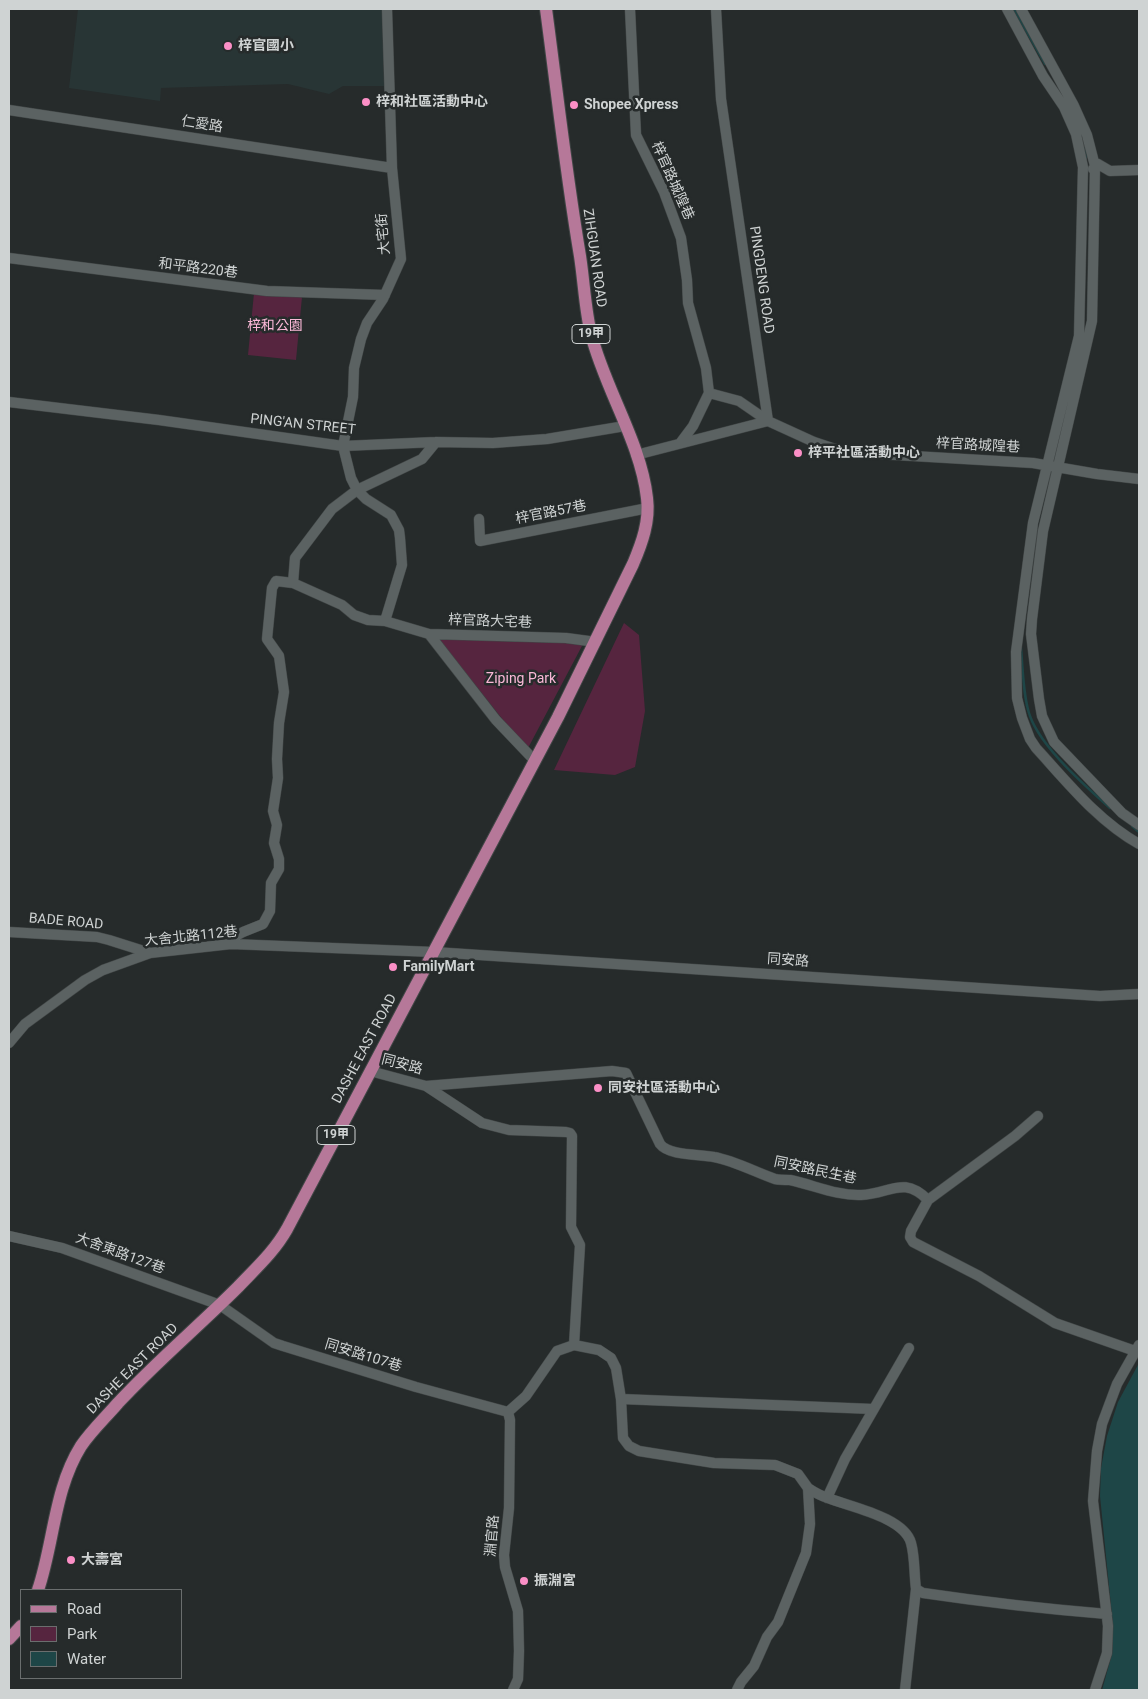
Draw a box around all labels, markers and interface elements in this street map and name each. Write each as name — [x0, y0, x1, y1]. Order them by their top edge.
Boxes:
place label: 梓官國小 — [238, 38, 294, 54]
marker: 梓官國小 — [222, 40, 234, 52]
place label: 梓和社區活動中心 — [376, 94, 488, 110]
marker: 梓和社區活動中心 — [360, 96, 372, 108]
place label: Shopee Xpress — [584, 97, 679, 113]
marker: Shopee Xpress — [568, 99, 580, 111]
street label: 仁愛路 — [180, 113, 224, 137]
street label: 梓官路城隍巷 — [647, 139, 697, 223]
street label: ZIHGUAN ROAD — [579, 207, 609, 309]
street label: 大宅街 — [374, 212, 394, 256]
street label: PINGDENG ROAD — [745, 225, 777, 335]
street label: 和平路220巷 — [157, 256, 239, 282]
park label: 梓和公園 — [247, 318, 303, 334]
road number: 19甲 — [572, 324, 610, 344]
street label: PING'AN STREET — [249, 411, 357, 439]
street label: 梓官路城隍巷 — [936, 435, 1020, 457]
place label: 梓平社區活動中心 — [808, 445, 920, 461]
marker: 梓平社區活動中心 — [792, 447, 804, 459]
street label: 梓官路57巷 — [514, 498, 588, 528]
street label: 梓官路大宅巷 — [448, 612, 532, 632]
park label: Ziping Park — [486, 671, 556, 687]
street label: BADE ROAD — [28, 910, 104, 934]
street label: 大舍北路112巷 — [144, 924, 238, 950]
street label: 同安路 — [766, 951, 810, 971]
place label: FamilyMart — [403, 959, 474, 975]
marker: FamilyMart — [387, 961, 399, 973]
street label: DASHE EAST ROAD — [329, 991, 401, 1107]
street label: 同安路 — [380, 1051, 424, 1079]
place label: 同安社區活動中心 — [608, 1080, 720, 1096]
marker: 同安社區活動中心 — [592, 1082, 604, 1094]
road number: 19甲 — [317, 1126, 355, 1144]
street label: 同安路民生巷 — [772, 1154, 858, 1188]
street label: 大舍東路127巷 — [73, 1230, 167, 1278]
street label: DASHE EAST ROAD — [84, 1320, 182, 1418]
street label: 同安路107巷 — [322, 1336, 404, 1376]
street label: 淵官路 — [483, 1514, 503, 1558]
place label: 大壽宮 — [81, 1552, 123, 1568]
marker: 大壽宮 — [65, 1554, 77, 1566]
place label: 振淵宮 — [534, 1573, 576, 1589]
marker: 振淵宮 — [518, 1575, 530, 1587]
legend — [20, 1589, 182, 1679]
text: Road — [67, 1600, 101, 1618]
text: Park — [67, 1625, 97, 1643]
text: Water — [67, 1650, 106, 1668]

